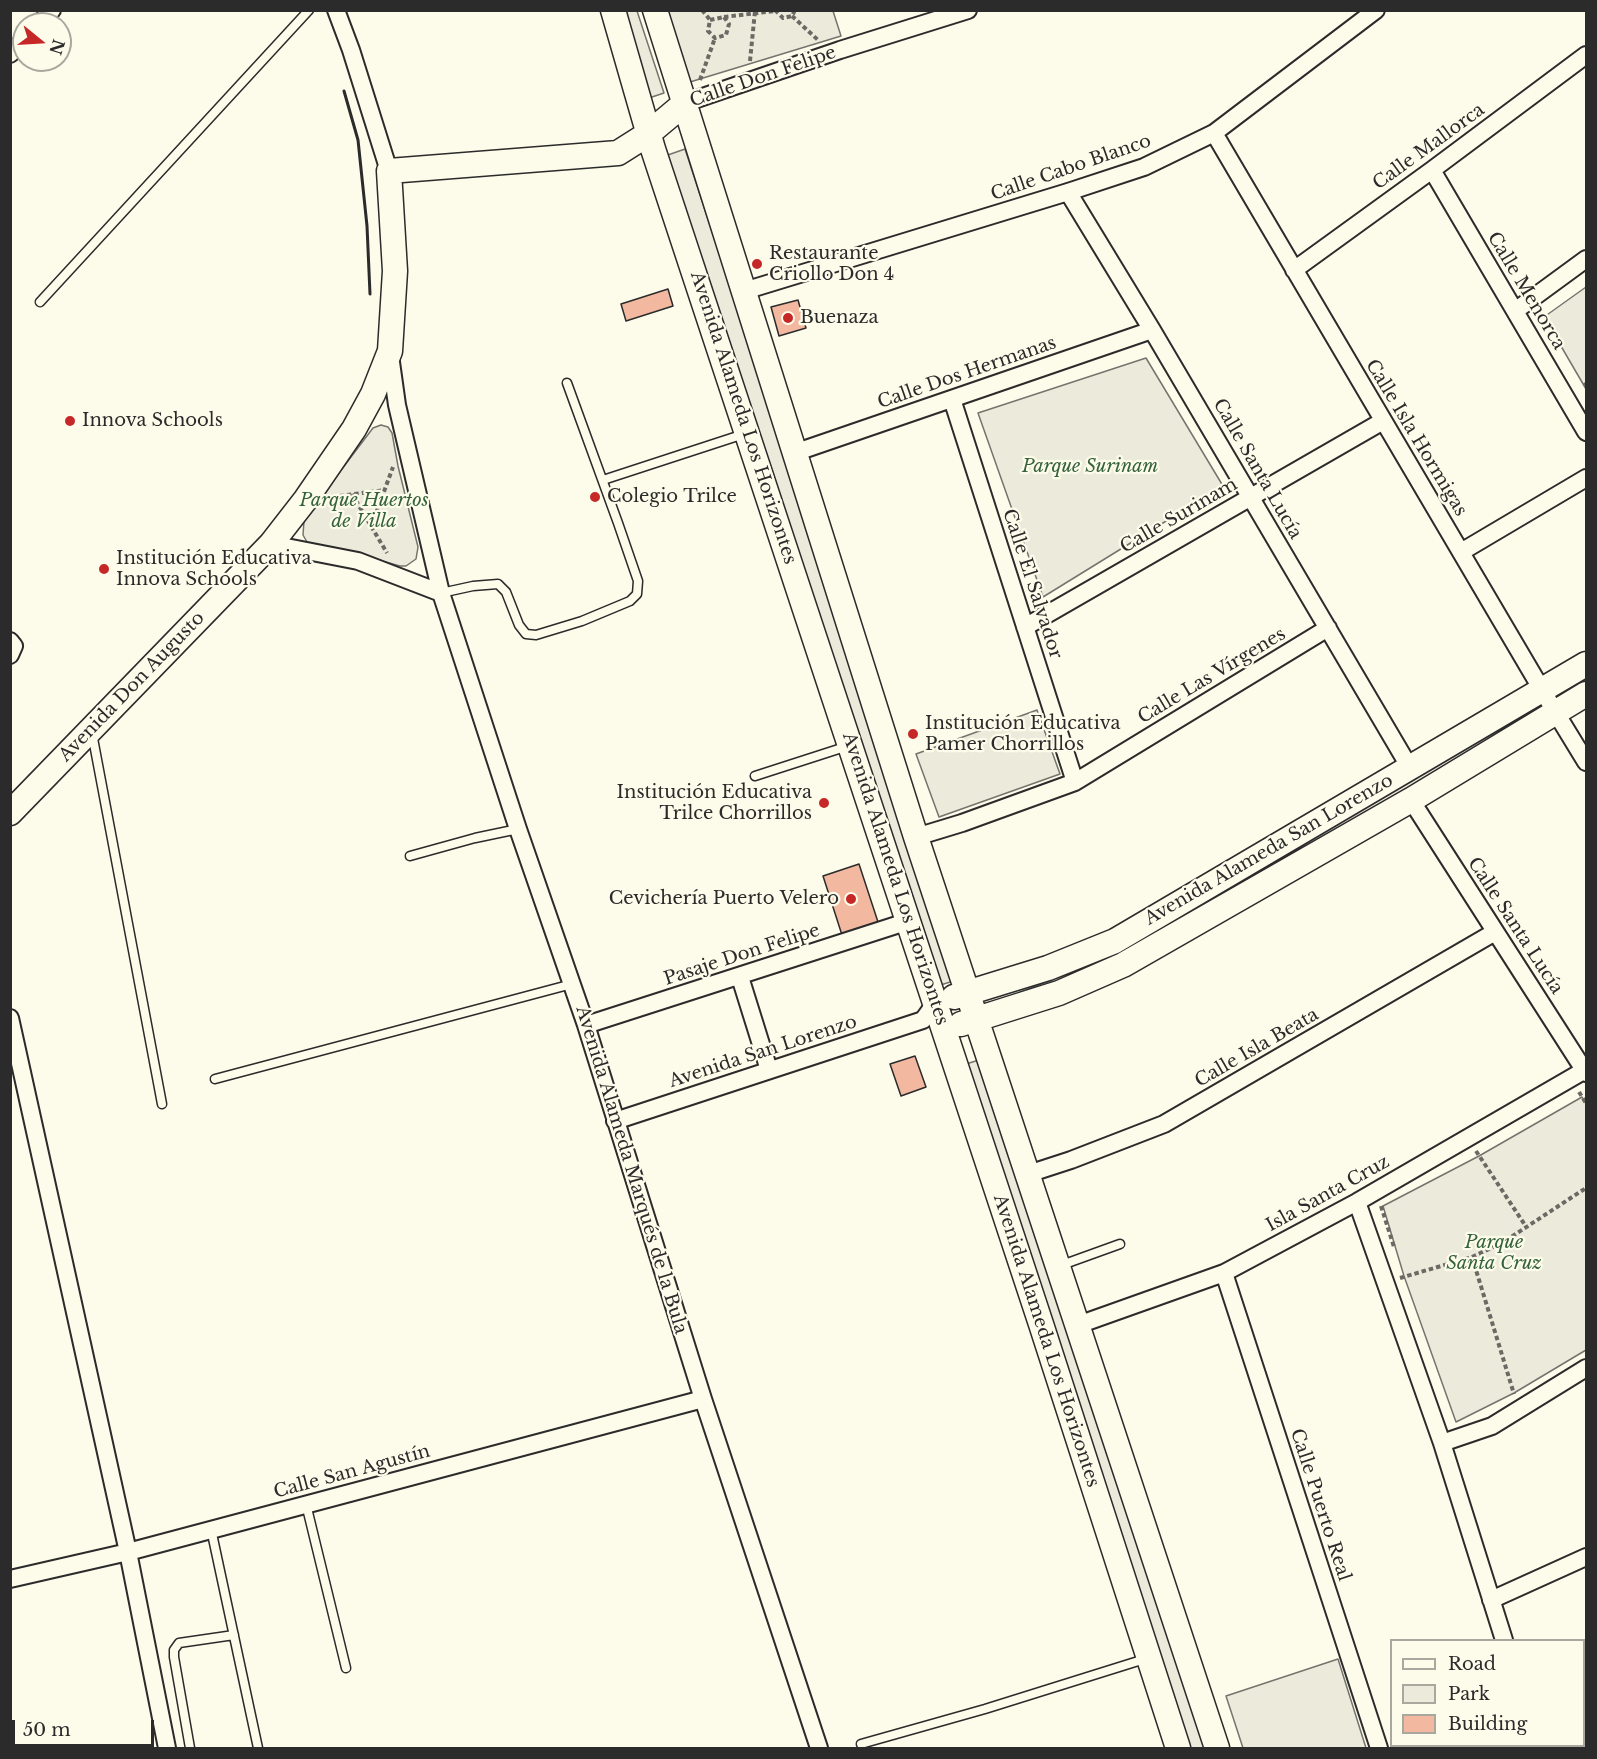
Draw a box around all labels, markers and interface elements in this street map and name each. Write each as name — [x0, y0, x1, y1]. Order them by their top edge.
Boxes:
north arrow — [12, 12, 72, 72]
text: N — [45, 37, 69, 57]
street label: Calle Don Felipe — [687, 42, 839, 112]
street label: Calle Mallorca — [1369, 99, 1489, 195]
street label: Calle Cabo Blanco — [988, 130, 1154, 206]
street label: Calle Menorca — [1482, 228, 1570, 354]
place label: Restaurante Criollo Don 4 — [769, 243, 894, 286]
marker: Restaurante Criollo Don 4 — [750, 257, 764, 271]
street label: Avenida Alameda Los Horizontes — [685, 269, 801, 567]
place label: Buenaza — [800, 307, 878, 329]
marker: Buenaza — [781, 311, 795, 325]
street label: Calle Dos Hermanas — [875, 332, 1059, 414]
street label: Calle Isla Hormigas — [1361, 356, 1471, 520]
street label: Calle Santa Lucía — [1208, 395, 1306, 543]
place label: Innova Schools — [82, 410, 223, 432]
marker: Innova Schools — [63, 414, 77, 428]
park label: Parque Surinam — [1022, 456, 1158, 478]
street label: Calle Surinam — [1117, 474, 1241, 558]
place label: Colegio Trilce — [607, 486, 737, 508]
park label: Parque Huertos de Villa — [299, 490, 429, 532]
marker: Colegio Trilce — [588, 490, 602, 504]
street label: Calle El Salvador — [998, 506, 1066, 662]
place label: Institución Educativa Innova Schools — [116, 548, 311, 590]
marker: Institución Educativa Innova Schools — [97, 562, 111, 576]
street label: Avenida Don Augusto — [55, 608, 209, 766]
street label: Calle Las Vírgenes — [1134, 623, 1290, 729]
place label: Institución Educativa Pamer Chorrillos — [925, 713, 1120, 756]
marker: Institución Educativa Pamer Chorrillos — [906, 727, 920, 741]
street label: Avenida Alameda Los Horizontes — [837, 730, 953, 1028]
street label: Avenida Alameda San Lorenzo — [1141, 770, 1397, 930]
place label: Institución Educativa Trilce Chorrillos — [617, 782, 812, 824]
marker: Institución Educativa Trilce Chorrillos — [817, 796, 831, 810]
street label: Calle Santa Lucía — [1463, 854, 1567, 998]
place label: Cevichería Puerto Velero — [609, 888, 839, 910]
marker: Cevichería Puerto Velero — [844, 892, 858, 906]
street label: Pasaje Don Felipe — [661, 920, 823, 990]
street label: Avenida Alameda Marqués de la Bula — [571, 1003, 691, 1337]
street label: Calle Isla Beata — [1191, 1004, 1323, 1092]
street label: Avenida San Lorenzo — [666, 1011, 860, 1093]
street label: Isla Santa Cruz — [1263, 1151, 1393, 1237]
street label: Avenida Alameda Los Horizontes — [988, 1192, 1104, 1490]
park label: Parque Santa Cruz — [1446, 1232, 1542, 1274]
street label: Calle Puerto Real — [1285, 1426, 1355, 1584]
street label: Calle San Agustín — [271, 1441, 433, 1503]
legend — [1390, 1639, 1585, 1747]
text: Road — [1448, 1653, 1496, 1675]
text: Park — [1448, 1683, 1490, 1705]
scale bar — [15, 1708, 158, 1746]
text: Building — [1448, 1713, 1527, 1735]
text: 50 m — [23, 1719, 71, 1741]

